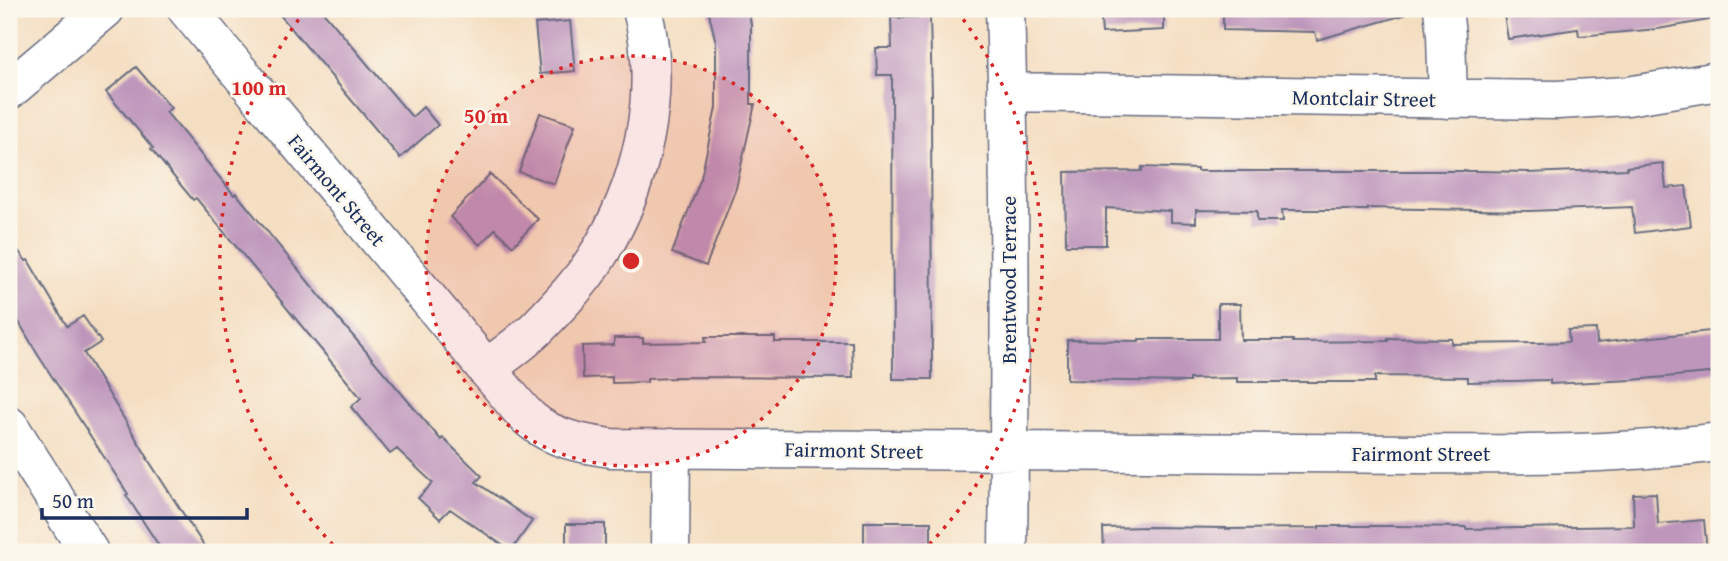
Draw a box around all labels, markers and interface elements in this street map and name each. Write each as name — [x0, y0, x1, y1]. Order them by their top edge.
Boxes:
text: 100 m — [231, 72, 287, 103]
street label: Montclair Street — [1292, 81, 1437, 115]
text: 50 m — [464, 100, 508, 131]
street label: Fairmont Street — [281, 127, 394, 254]
street label: Brentwood Terrace — [993, 196, 1024, 364]
centre of rings — [619, 249, 643, 273]
street label: Fairmont Street — [784, 433, 924, 467]
street label: Fairmont Street — [1352, 438, 1491, 469]
scale bar — [42, 477, 247, 521]
text: 50 m — [52, 485, 94, 516]

